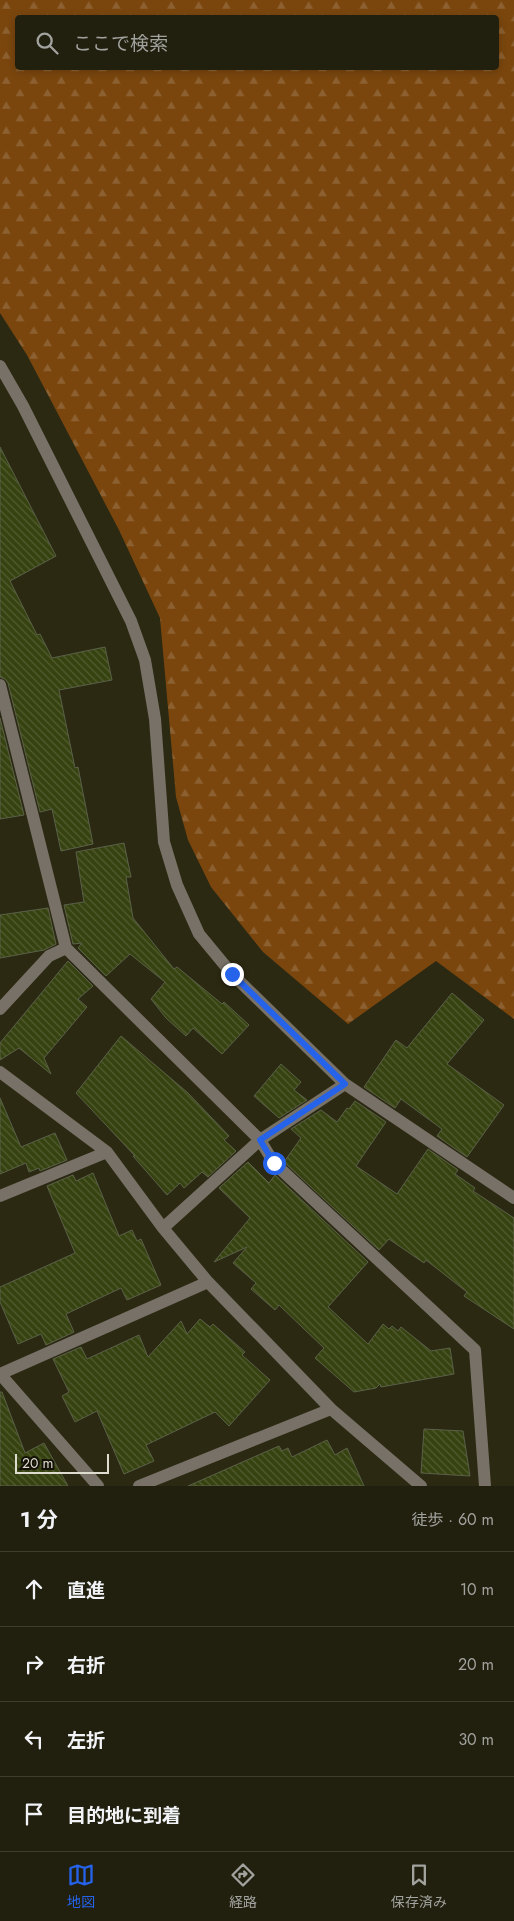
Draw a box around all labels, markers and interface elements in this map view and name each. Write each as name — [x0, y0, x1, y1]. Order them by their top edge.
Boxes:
search box — [15, 15, 499, 70]
icon: search — [33, 29, 61, 57]
text: ここで検索 — [73, 30, 168, 57]
route end — [221, 963, 244, 986]
route start — [263, 1152, 286, 1175]
scale bar — [15, 1451, 109, 1474]
text: 20 m — [22, 1453, 54, 1473]
text: 1 分 — [20, 1505, 58, 1535]
text: 徒歩 · 60 m — [412, 1508, 494, 1531]
icon: ahead — [20, 1575, 48, 1603]
text: 直進 — [67, 1577, 105, 1604]
text: 10 m — [460, 1578, 494, 1601]
icon: right — [20, 1650, 48, 1678]
text: 右折 — [67, 1652, 105, 1679]
text: 20 m — [458, 1653, 494, 1676]
icon: left — [20, 1725, 48, 1753]
text: 左折 — [67, 1727, 105, 1754]
text: 30 m — [458, 1728, 494, 1751]
icon: arrive — [20, 1800, 48, 1828]
text: 目的地に到着 — [67, 1802, 181, 1829]
tab: 地図 — [67, 1861, 95, 1912]
tab: 経路 — [229, 1861, 257, 1912]
tab: 保存済み — [391, 1861, 447, 1912]

